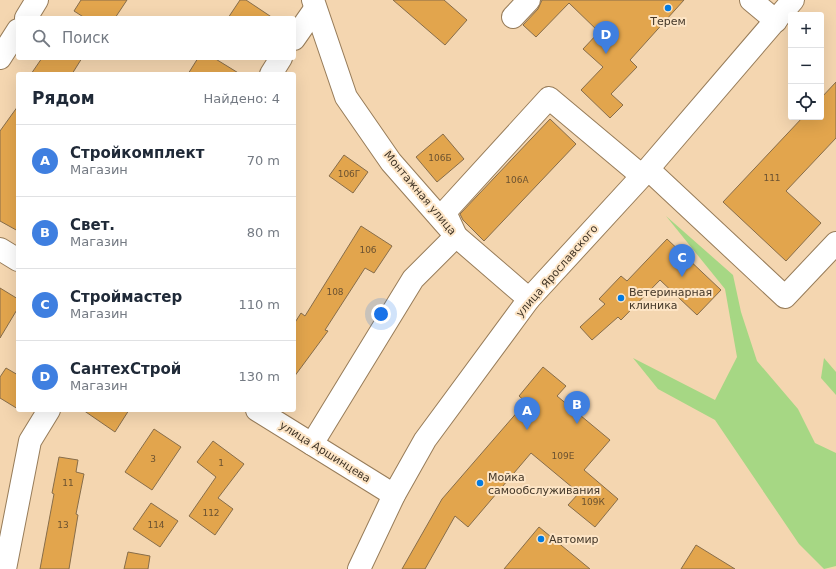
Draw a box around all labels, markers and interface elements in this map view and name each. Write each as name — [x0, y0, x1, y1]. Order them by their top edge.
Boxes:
marker: Терем — [663, 3, 673, 13]
map controls — [788, 12, 824, 120]
button: + — [788, 12, 824, 48]
place label: Терем — [649, 15, 686, 28]
search box — [16, 16, 296, 60]
pin: D — [593, 21, 619, 54]
icon: search — [30, 27, 52, 49]
text: Поиск — [62, 29, 110, 47]
button: − — [788, 48, 824, 84]
button: locate — [788, 84, 824, 120]
text: Рядом — [32, 88, 95, 108]
text: Найдено: 4 — [204, 91, 280, 106]
text: Стройкомплект — [70, 144, 204, 162]
street label: Монтажная улица — [381, 148, 459, 238]
text: A — [40, 153, 50, 168]
text: 70 m — [247, 153, 280, 168]
house number: 106Б — [428, 153, 452, 163]
text: Магазин — [70, 162, 128, 177]
house number: 106Г — [338, 169, 360, 179]
house number: 111 — [763, 173, 781, 183]
house number: 106А — [505, 175, 530, 185]
text: Свет. — [70, 216, 115, 234]
street label: улица Ярославского — [513, 222, 601, 320]
text: B — [40, 225, 50, 240]
text: 80 m — [247, 225, 280, 240]
text: Магазин — [70, 234, 128, 249]
pin: C — [669, 244, 695, 277]
house number: 106 — [359, 245, 377, 255]
place label: Ветеринарная клиника — [629, 286, 712, 312]
house number: 108 — [326, 287, 344, 297]
text: Строймастер — [70, 288, 182, 306]
marker: Ветеринарная клиника — [616, 293, 626, 303]
text: C — [40, 297, 50, 312]
text: 110 m — [238, 297, 280, 312]
your location — [371, 304, 391, 324]
text: Магазин — [70, 306, 128, 321]
text: СантехСтрой — [70, 360, 181, 378]
text: D — [40, 369, 50, 384]
text: 130 m — [238, 369, 280, 384]
text: Магазин — [70, 378, 128, 393]
pin: B — [564, 391, 590, 424]
pin: A — [514, 397, 540, 430]
street label: улица Аршинцева — [277, 419, 373, 485]
house number: 109Е — [552, 451, 575, 461]
house number: 3 — [150, 454, 156, 464]
house number: 1 — [218, 458, 224, 468]
place label: Мойка самообслуживания — [488, 471, 600, 497]
house number: 11 — [62, 478, 74, 488]
marker: Мойка самообслуживания — [475, 478, 485, 488]
house number: 109К — [581, 497, 605, 507]
house number: 112 — [202, 508, 220, 518]
house number: 13 — [57, 520, 69, 530]
house number: 114 — [147, 520, 165, 530]
place label: Автомир — [549, 533, 599, 546]
marker: Автомир — [536, 534, 546, 544]

